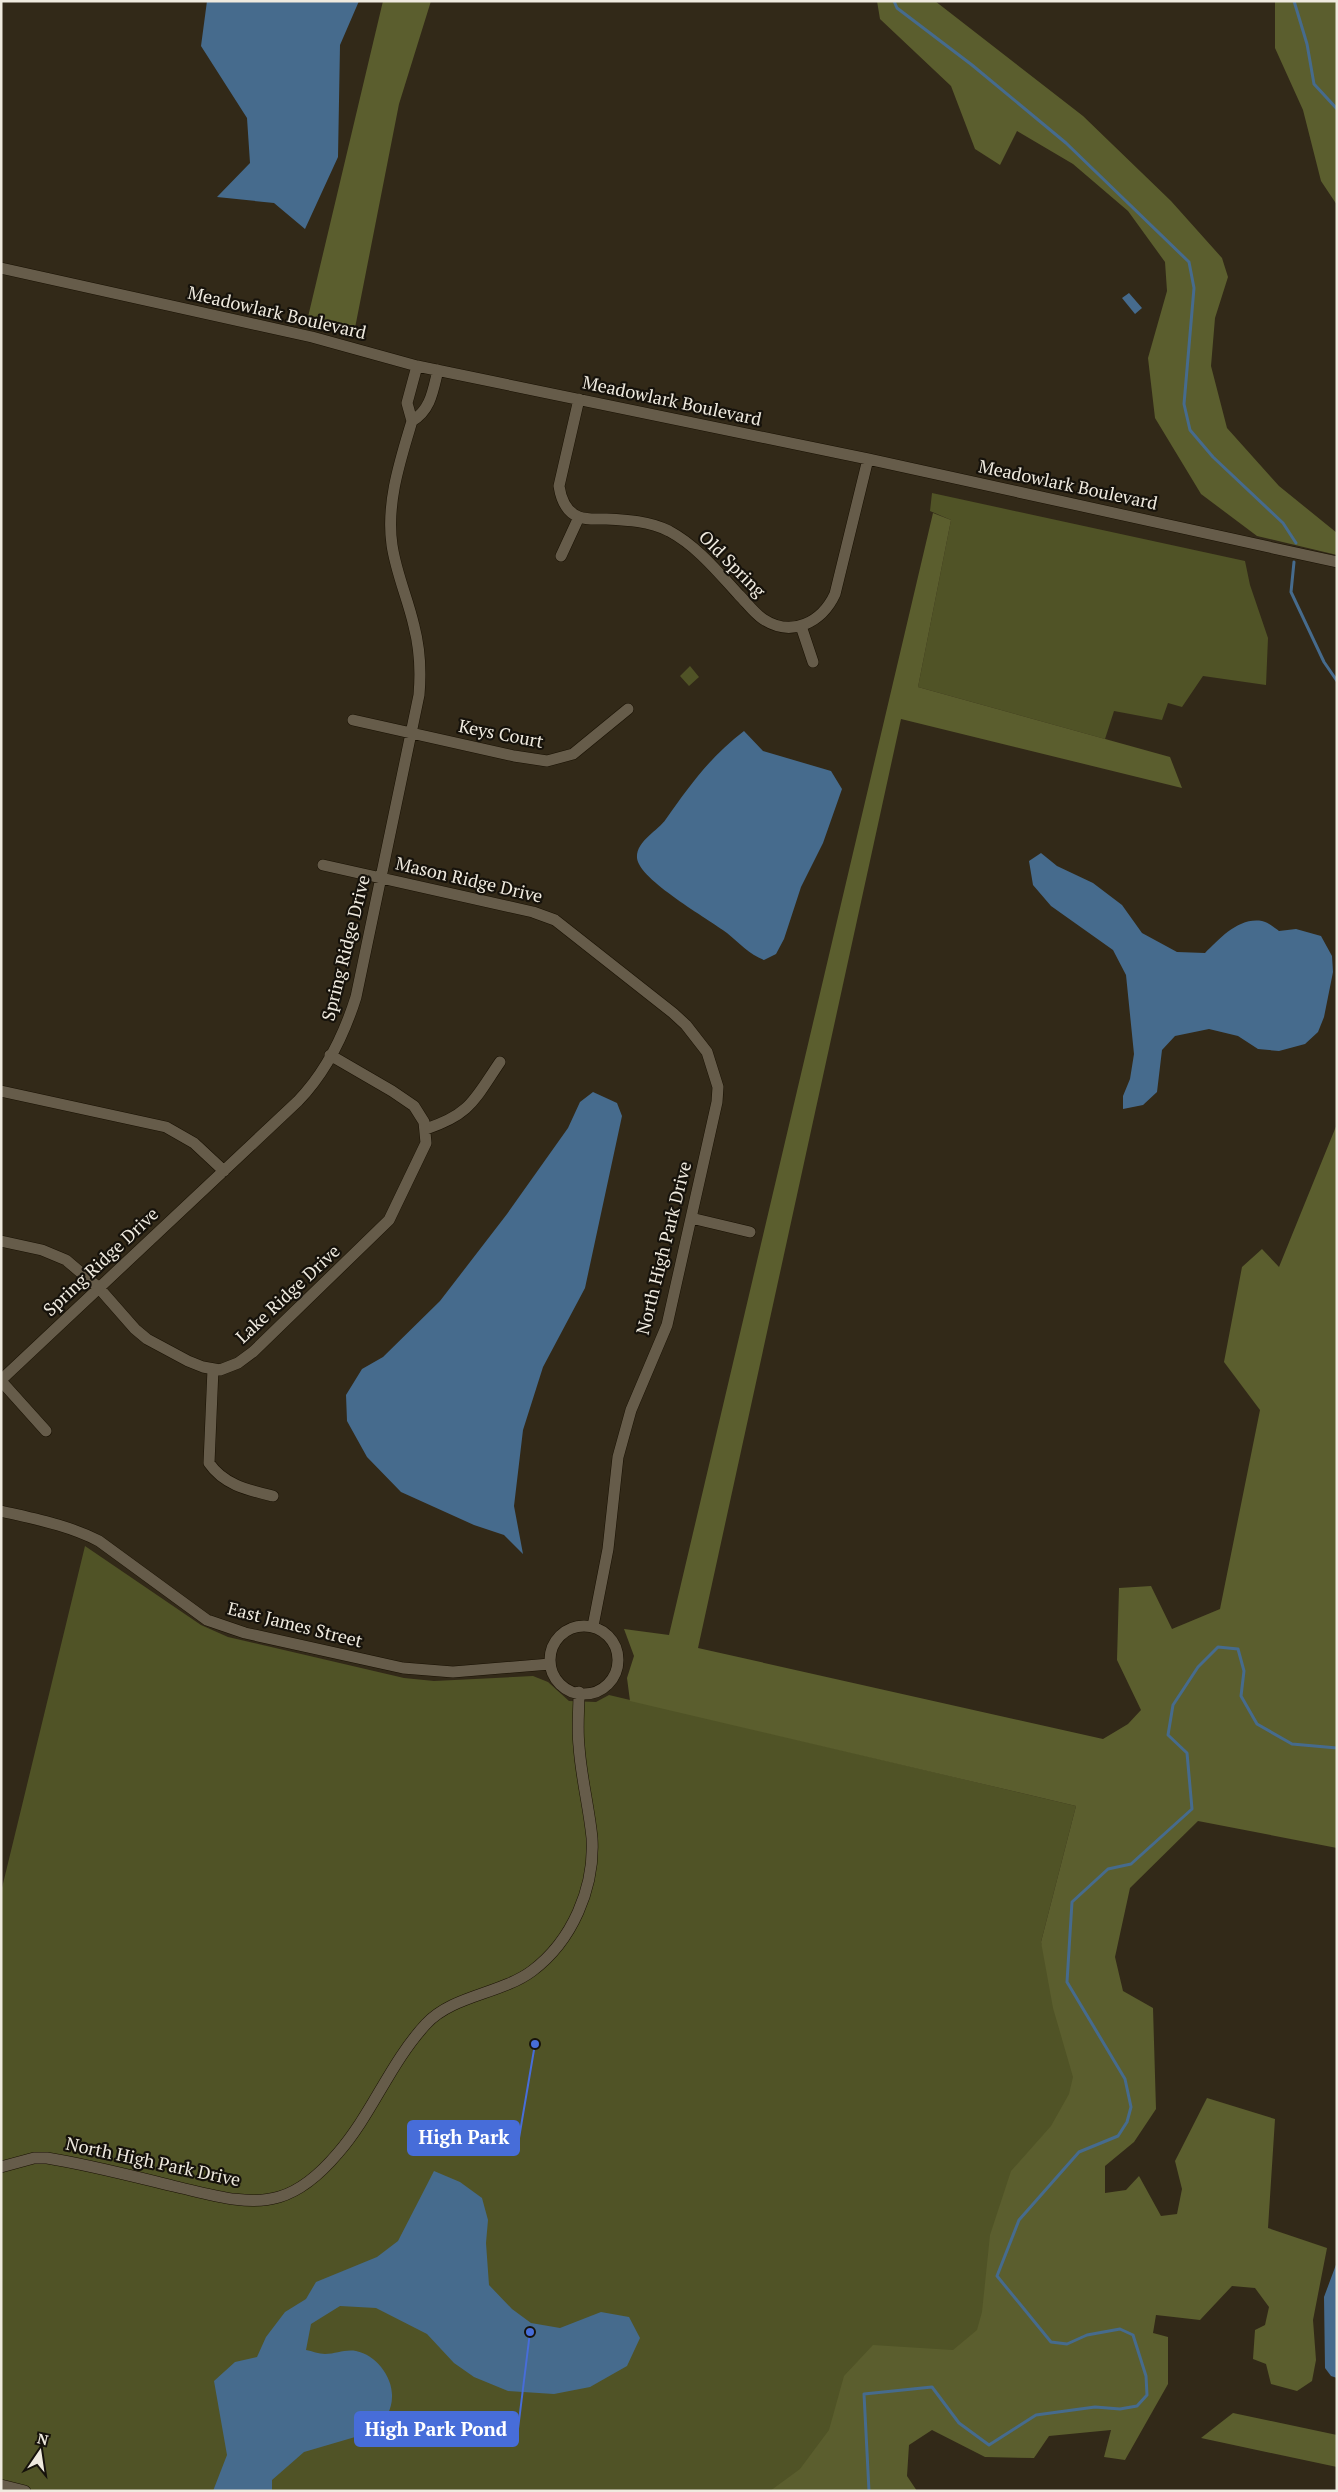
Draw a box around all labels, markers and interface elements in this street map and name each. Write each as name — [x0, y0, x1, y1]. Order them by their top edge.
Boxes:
street label: Meadowlark Boulevard — [186, 280, 369, 344]
street label: Meadowlark Boulevard — [581, 369, 764, 431]
street label: Meadowlark Boulevard — [977, 453, 1160, 515]
street label: Old Spring — [694, 525, 772, 602]
street label: Keys Court — [457, 713, 546, 753]
street label: Mason Ridge Drive — [393, 850, 545, 908]
street label: Spring Ridge Drive — [315, 872, 375, 1023]
street label: North High Park Drive — [630, 1159, 696, 1337]
street label: Spring Ridge Drive — [37, 1202, 163, 1321]
street label: Lake Ridge Drive — [230, 1239, 345, 1348]
street label: East James Street — [225, 1596, 366, 1652]
callout: High Park — [408, 2121, 519, 2155]
text: High Park — [419, 2124, 510, 2149]
street label: North High Park Drive — [64, 2131, 243, 2191]
callout: High Park Pond — [355, 2412, 518, 2446]
text: High Park Pond — [365, 2416, 508, 2441]
north arrow — [15, 2427, 65, 2477]
text: N — [36, 2428, 51, 2449]

